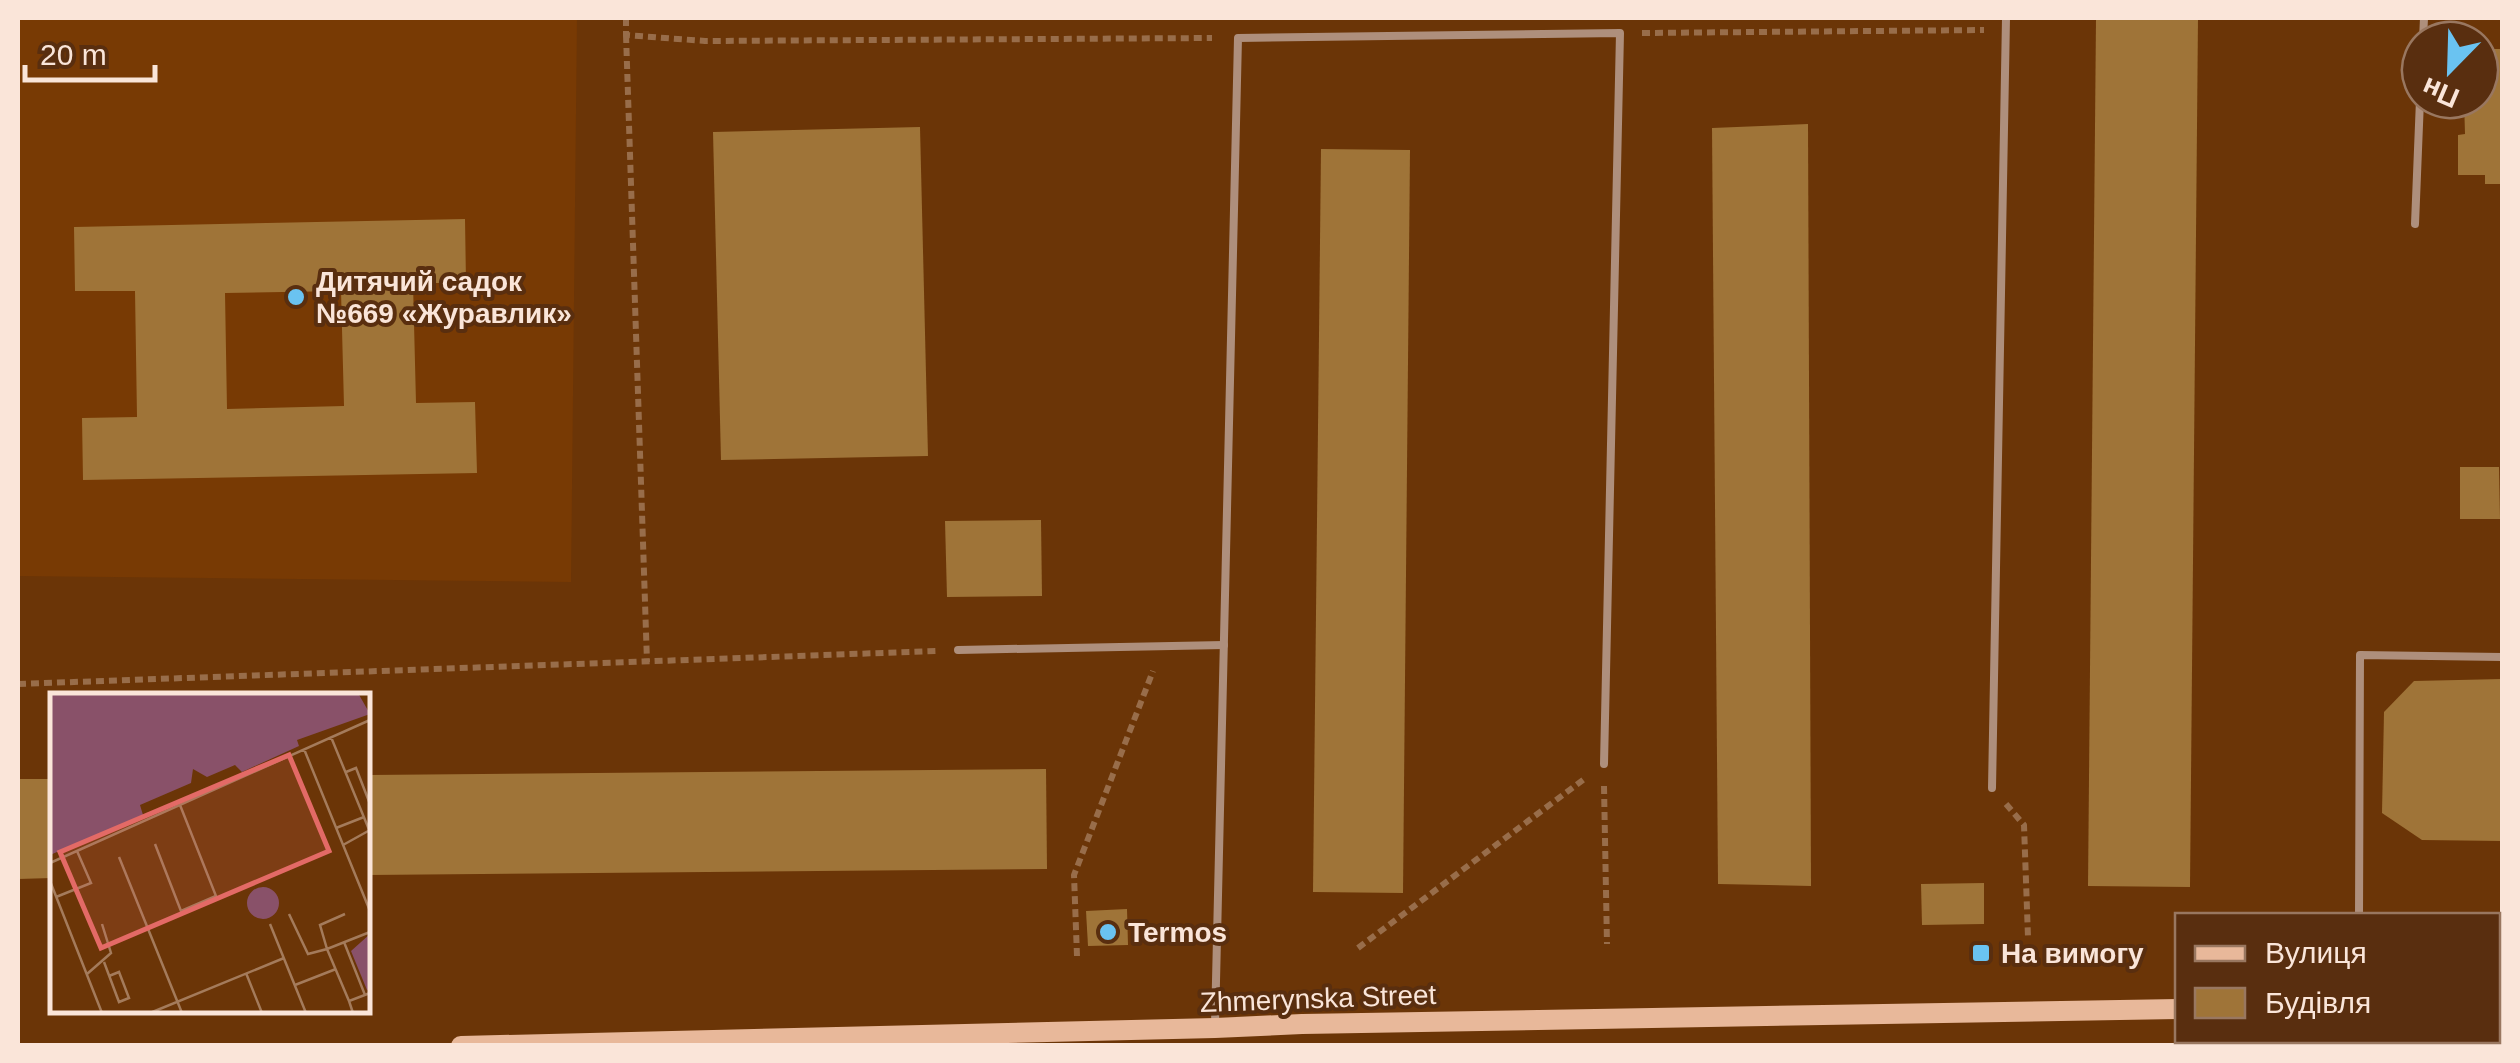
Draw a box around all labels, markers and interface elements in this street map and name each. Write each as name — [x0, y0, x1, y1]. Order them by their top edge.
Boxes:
scale bar — [25, 20, 155, 82]
north arrow — [2400, 20, 2500, 120]
text: 20 m — [40, 38, 107, 71]
text: Пн — [2417, 71, 2464, 114]
place label: Дитячий садок №669 «Журавлик» — [316, 266, 572, 329]
marker: Дитячий садок №669 «Журавлик» — [285, 286, 307, 308]
inset map — [50, 693, 370, 1013]
legend — [2175, 913, 2500, 1043]
place label: Termos — [1128, 917, 1227, 948]
marker: Termos — [1097, 921, 1119, 943]
text: Вулиця — [2265, 936, 2367, 969]
place label: На вимогу — [2001, 938, 2144, 969]
marker: На вимогу — [1970, 942, 1992, 964]
street label: Zhmerynska Street — [1199, 979, 1437, 1018]
text: Будівля — [2265, 986, 2371, 1019]

